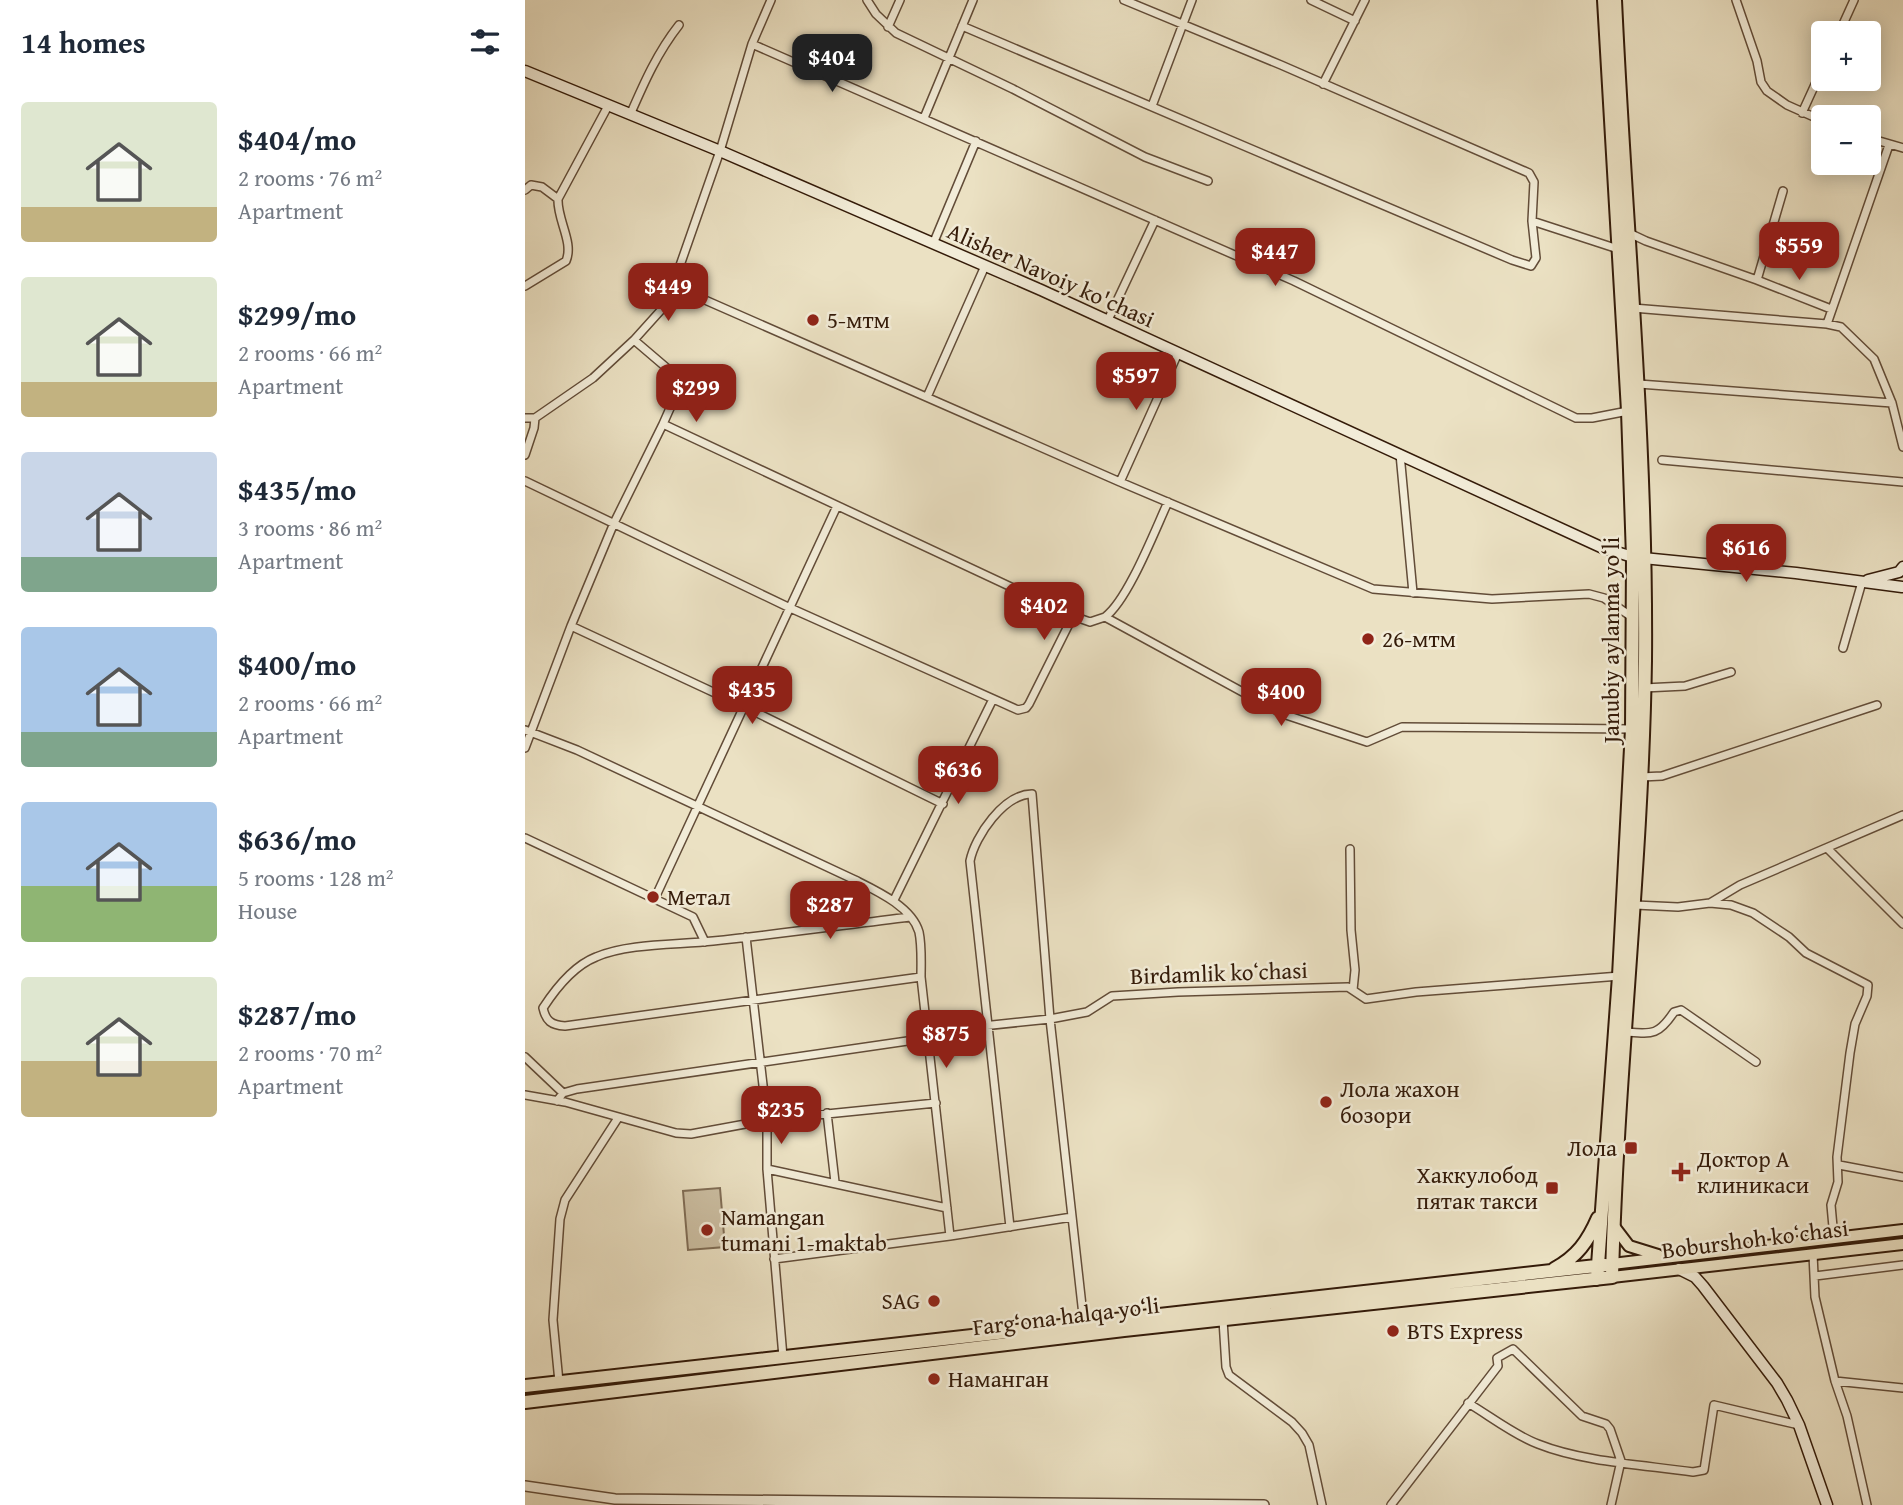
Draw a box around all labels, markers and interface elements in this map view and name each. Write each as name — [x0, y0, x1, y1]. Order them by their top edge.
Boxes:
text: 14 homes — [21, 20, 146, 64]
map controls — [1811, 21, 1881, 175]
button: + — [1811, 21, 1881, 91]
icon: filters — [466, 23, 504, 61]
pin: $404 — [791, 34, 873, 94]
text: $404 — [808, 40, 856, 73]
button: − — [1811, 105, 1881, 175]
text: $404/mo — [238, 117, 356, 161]
icon: home — [77, 130, 161, 214]
text: 2 rooms · 76 m² — [238, 161, 382, 194]
text: Apartment — [238, 194, 343, 227]
street label: Alisher Navoiy ko'chasi — [942, 214, 1160, 335]
pin: $559 — [1758, 222, 1840, 282]
text: $559 — [1775, 228, 1823, 261]
pin: $447 — [1234, 229, 1316, 288]
text: $447 — [1251, 234, 1299, 267]
pin: $449 — [627, 264, 709, 323]
text: $449 — [644, 269, 692, 302]
text: $299/mo — [238, 292, 356, 336]
place label: 5-мтм — [827, 303, 890, 336]
icon: home — [77, 305, 161, 389]
marker: 5-мтм — [805, 312, 821, 328]
text: 2 rooms · 66 m² — [238, 336, 382, 369]
pin: $597 — [1095, 352, 1177, 412]
text: $597 — [1112, 358, 1160, 391]
pin: $299 — [655, 364, 737, 424]
text: Apartment — [238, 369, 343, 402]
text: $299 — [672, 370, 720, 403]
text: $435/mo — [238, 467, 356, 511]
icon: home — [77, 480, 161, 564]
text: 3 rooms · 86 m² — [238, 511, 382, 544]
pin: $616 — [1705, 524, 1787, 584]
text: $616 — [1722, 530, 1770, 563]
street label: Janubiy aylanma yoʻli — [1594, 537, 1627, 746]
text: Apartment — [238, 544, 343, 577]
pin: $402 — [1003, 582, 1085, 642]
text: $402 — [1020, 588, 1068, 621]
place label: 26-мтм — [1382, 622, 1456, 655]
marker: 26-мтм — [1360, 631, 1376, 647]
text: $400/mo — [238, 642, 356, 686]
icon: home — [77, 655, 161, 739]
pin: $435 — [711, 666, 793, 726]
pin: $400 — [1240, 668, 1322, 728]
text: $435 — [728, 672, 776, 705]
text: $400 — [1257, 674, 1305, 707]
text: 2 rooms · 66 m² — [238, 686, 382, 719]
text: Apartment — [238, 719, 343, 752]
pin: $636 — [917, 746, 999, 806]
text: $636 — [934, 752, 982, 785]
text: $636/mo — [238, 817, 356, 861]
icon: home — [77, 830, 161, 914]
text: 5 rooms · 128 m² — [238, 861, 393, 894]
place label: Метал — [667, 880, 731, 913]
pin: $287 — [789, 881, 871, 941]
text: $287 — [806, 887, 854, 920]
marker: Метал — [645, 889, 661, 905]
text: House — [238, 894, 297, 927]
street label: Birdamlik koʻchasi — [1130, 953, 1308, 992]
text: $287/mo — [238, 992, 356, 1036]
icon: home — [77, 1005, 161, 1089]
pin: $875 — [905, 1010, 987, 1070]
text: $875 — [922, 1016, 970, 1049]
text: 2 rooms · 70 m² — [238, 1036, 382, 1069]
text: Apartment — [238, 1069, 343, 1102]
place label: Лола жахон бозори — [1340, 1072, 1460, 1131]
pin: $235 — [740, 1086, 822, 1146]
text: $235 — [757, 1092, 805, 1125]
marker: Лола жахон бозори — [1318, 1094, 1334, 1110]
place label: Лола — [1567, 1131, 1617, 1164]
marker: Лола — [1623, 1140, 1639, 1156]
place label: Доктор А клиникаси — [1696, 1142, 1810, 1201]
place label: Хаккулобод пятак такси — [1416, 1158, 1538, 1217]
marker: Доктор А клиникаси — [1671, 1162, 1691, 1182]
marker: Хаккулобод пятак такси — [1544, 1180, 1560, 1196]
place label: Namangan tumani 1-maktab — [721, 1200, 887, 1259]
street label: Boburshoh koʻchasi — [1660, 1211, 1850, 1266]
marker: Namangan tumani 1-maktab — [699, 1222, 715, 1238]
place label: SAG — [882, 1284, 920, 1317]
street label: Farg‘ona halqa yo‘li — [971, 1288, 1161, 1343]
marker: SAG — [926, 1293, 942, 1309]
place label: BTS Express — [1407, 1314, 1523, 1347]
marker: BTS Express — [1385, 1323, 1401, 1339]
place label: Наманган — [948, 1362, 1049, 1395]
marker: Наманган — [926, 1371, 942, 1387]

